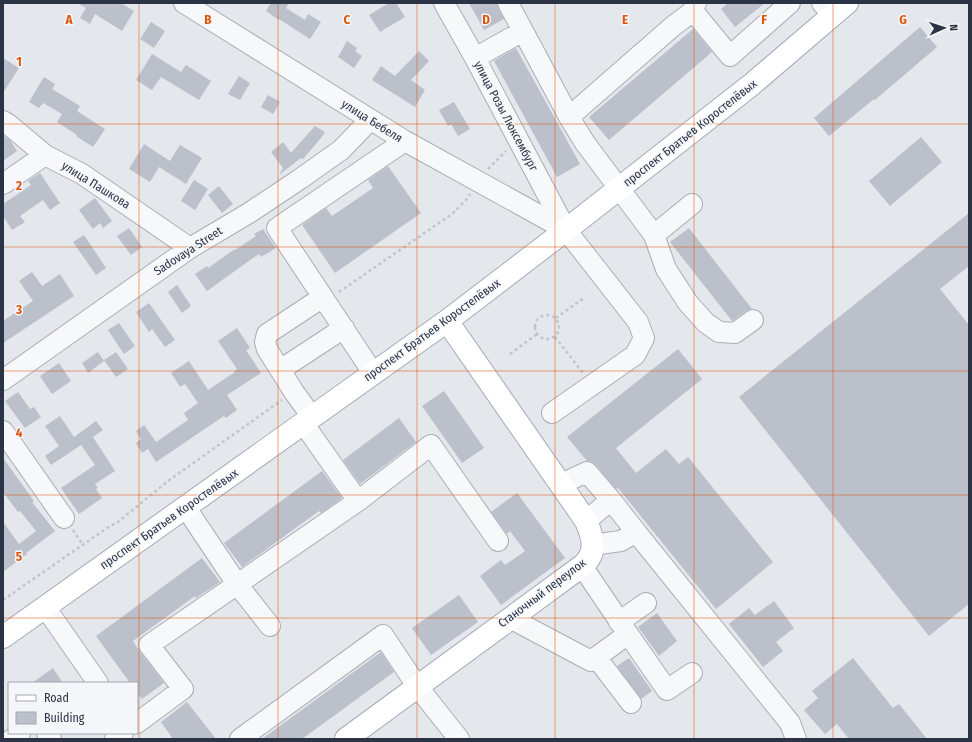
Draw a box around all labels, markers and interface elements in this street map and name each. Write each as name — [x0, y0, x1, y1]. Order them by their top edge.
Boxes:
north arrow — [924, 8, 964, 48]
text: A — [64, 12, 73, 27]
text: B — [204, 12, 212, 27]
text: C — [344, 12, 351, 27]
text: D — [482, 12, 490, 27]
text: E — [622, 12, 628, 27]
text: F — [761, 12, 767, 27]
text: G — [899, 12, 907, 27]
text: N — [947, 24, 960, 31]
text: 1 — [16, 54, 22, 69]
street label: улица Розы Люксембург — [471, 59, 541, 174]
street label: проспект Братьев Коростелёвых — [621, 76, 760, 189]
street label: улица Бебеля — [339, 97, 405, 145]
street label: улица Пашкова — [59, 158, 133, 212]
text: 2 — [15, 178, 22, 193]
street label: Sadovaya Street — [151, 224, 225, 278]
street label: проспект Братьев Коростелёвых — [361, 275, 504, 384]
text: 3 — [15, 302, 22, 317]
text: 4 — [16, 425, 23, 440]
street label: проспект Братьев Коростелёвых — [97, 465, 241, 572]
text: 5 — [16, 549, 22, 564]
street label: Станочный переулок — [495, 555, 589, 630]
legend — [8, 682, 138, 734]
text: Road — [44, 691, 69, 705]
text: Building — [44, 711, 85, 725]

